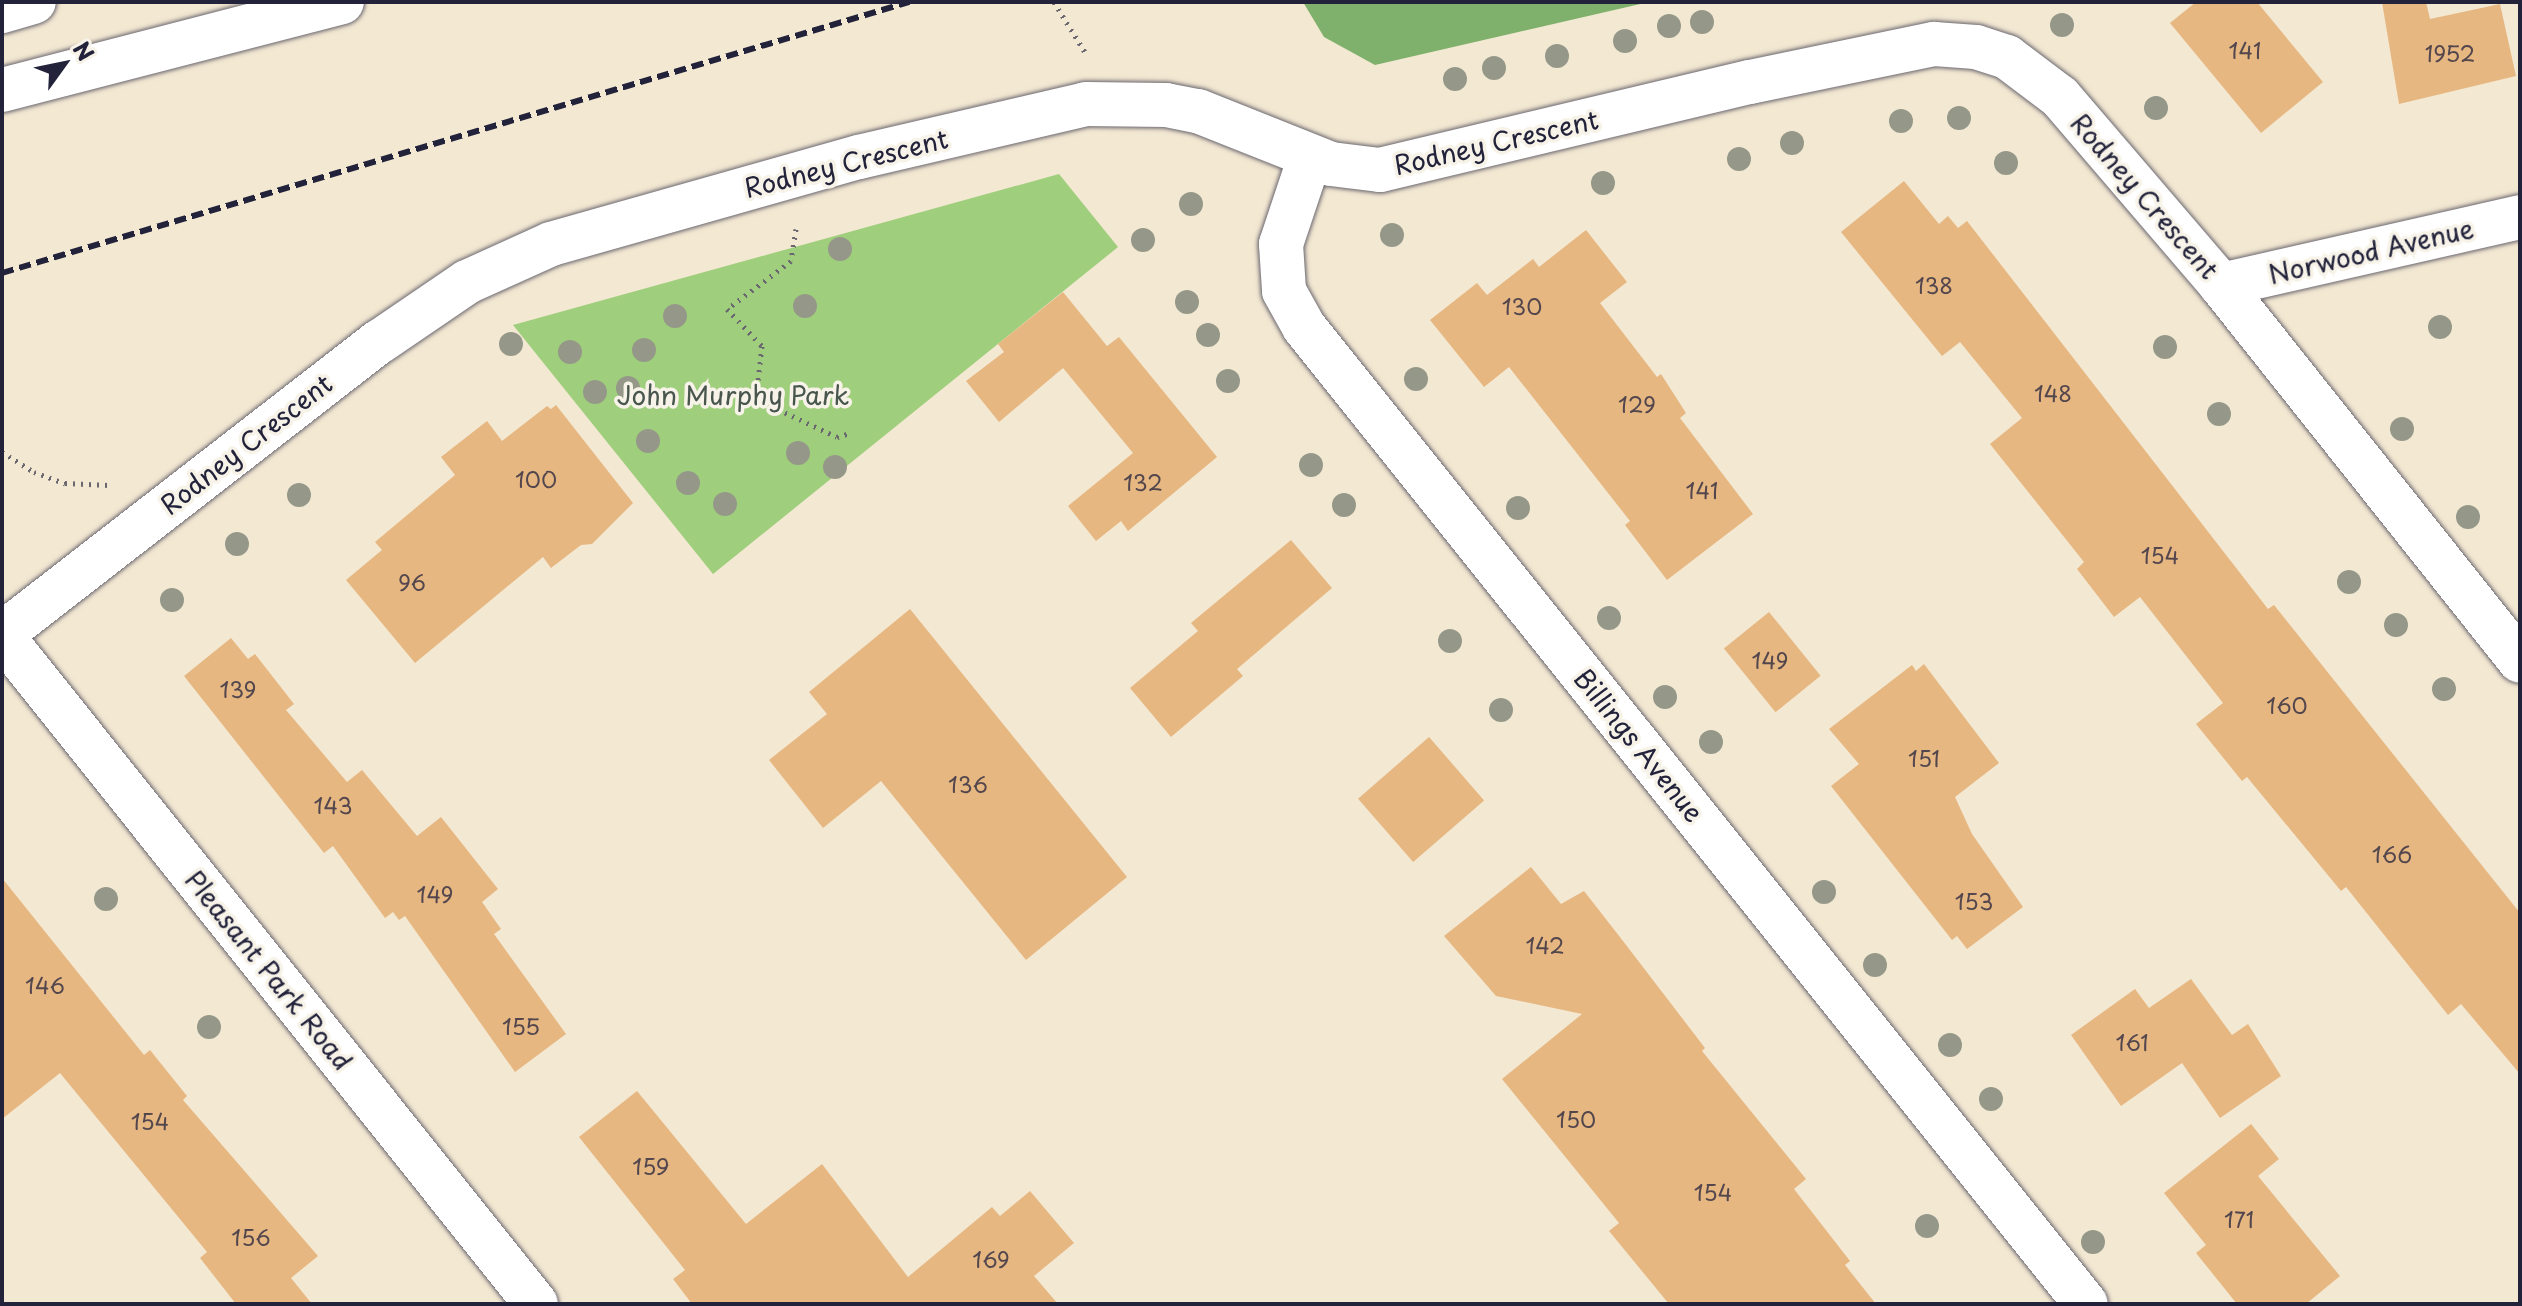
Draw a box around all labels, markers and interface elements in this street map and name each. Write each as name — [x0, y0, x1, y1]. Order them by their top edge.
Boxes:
north arrow — [24, 24, 104, 104]
text: N — [66, 34, 103, 67]
house number: 141 — [2229, 37, 2261, 63]
house number: 1952 — [2425, 40, 2475, 66]
street label: Rodney Crescent — [1390, 103, 1602, 181]
street label: Rodney Crescent — [2064, 107, 2226, 285]
street label: Rodney Crescent — [740, 122, 952, 204]
street label: Norwood Avenue — [2265, 212, 2477, 290]
house number: 138 — [1915, 272, 1953, 298]
house number: 130 — [1502, 293, 1542, 319]
street label: Rodney Crescent — [154, 367, 338, 521]
park label: John Murphy Park — [616, 379, 850, 411]
house number: 148 — [2034, 380, 2072, 406]
house number: 129 — [1618, 391, 1656, 417]
house number: 100 — [515, 466, 557, 492]
house number: 132 — [1123, 469, 1163, 495]
house number: 141 — [1686, 477, 1718, 503]
house number: 154 — [2141, 542, 2179, 568]
house number: 96 — [398, 569, 426, 595]
house number: 149 — [1752, 647, 1788, 673]
street label: Billings Avenue — [1568, 663, 1710, 827]
house number: 139 — [220, 676, 256, 702]
house number: 160 — [2266, 692, 2308, 718]
house number: 151 — [1908, 745, 1940, 771]
house number: 136 — [948, 771, 988, 797]
house number: 143 — [314, 792, 352, 818]
house number: 166 — [2372, 841, 2412, 867]
street label: Pleasant Park Road — [180, 865, 358, 1075]
house number: 149 — [417, 881, 453, 907]
house number: 153 — [1955, 888, 1993, 914]
house number: 142 — [1525, 932, 1565, 958]
house number: 146 — [25, 972, 65, 998]
house number: 155 — [502, 1013, 540, 1039]
house number: 161 — [2116, 1029, 2148, 1055]
house number: 150 — [1556, 1106, 1596, 1132]
house number: 154 — [131, 1108, 169, 1134]
house number: 159 — [632, 1153, 670, 1179]
house number: 154 — [1694, 1179, 1732, 1205]
house number: 171 — [2224, 1206, 2254, 1232]
house number: 156 — [231, 1224, 271, 1250]
house number: 169 — [972, 1246, 1010, 1272]

